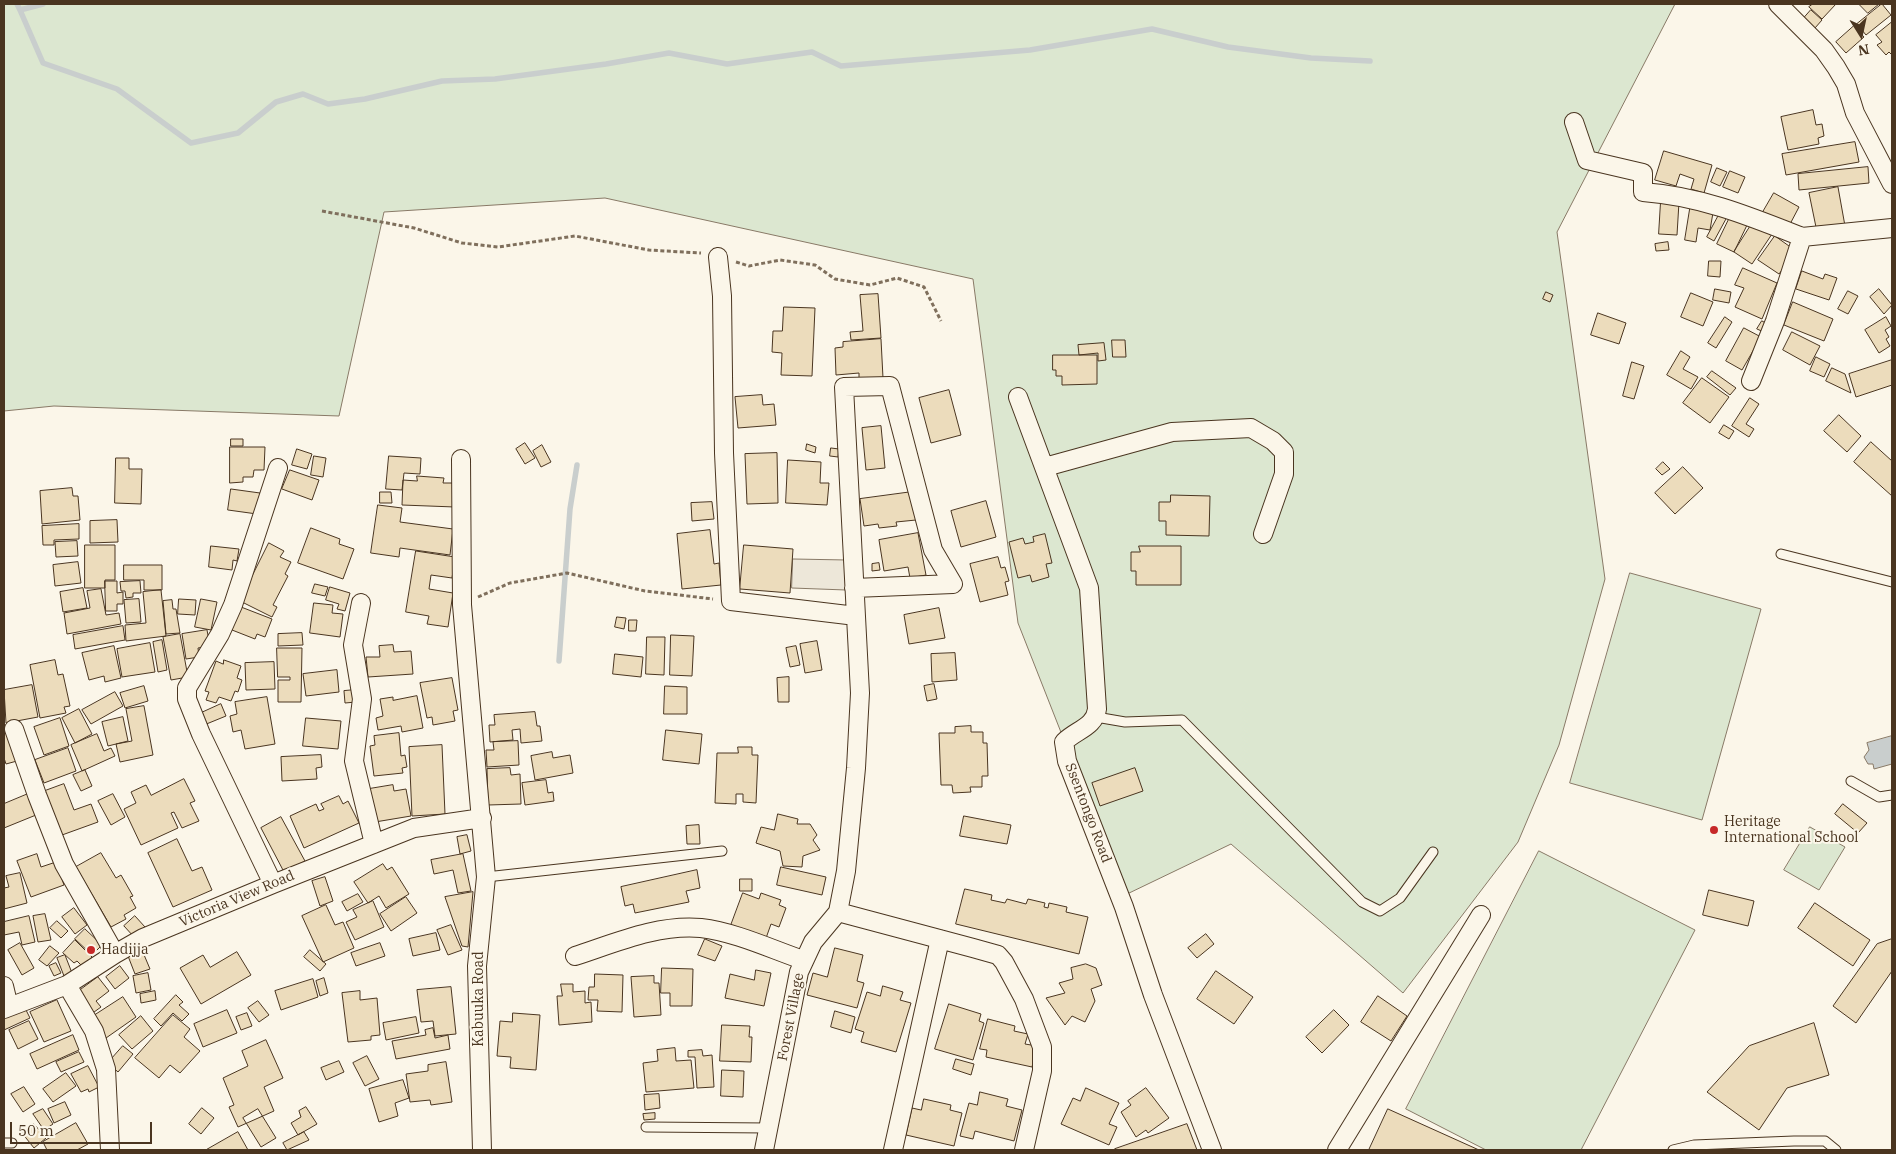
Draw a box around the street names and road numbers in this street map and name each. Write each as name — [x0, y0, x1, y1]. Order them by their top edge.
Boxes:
street label: Ssentongo Road — [1061, 761, 1115, 865]
street label: Victoria View Road — [177, 867, 297, 931]
street label: Kabuuka Road — [471, 951, 487, 1047]
street label: Forest Village — [774, 972, 808, 1062]

